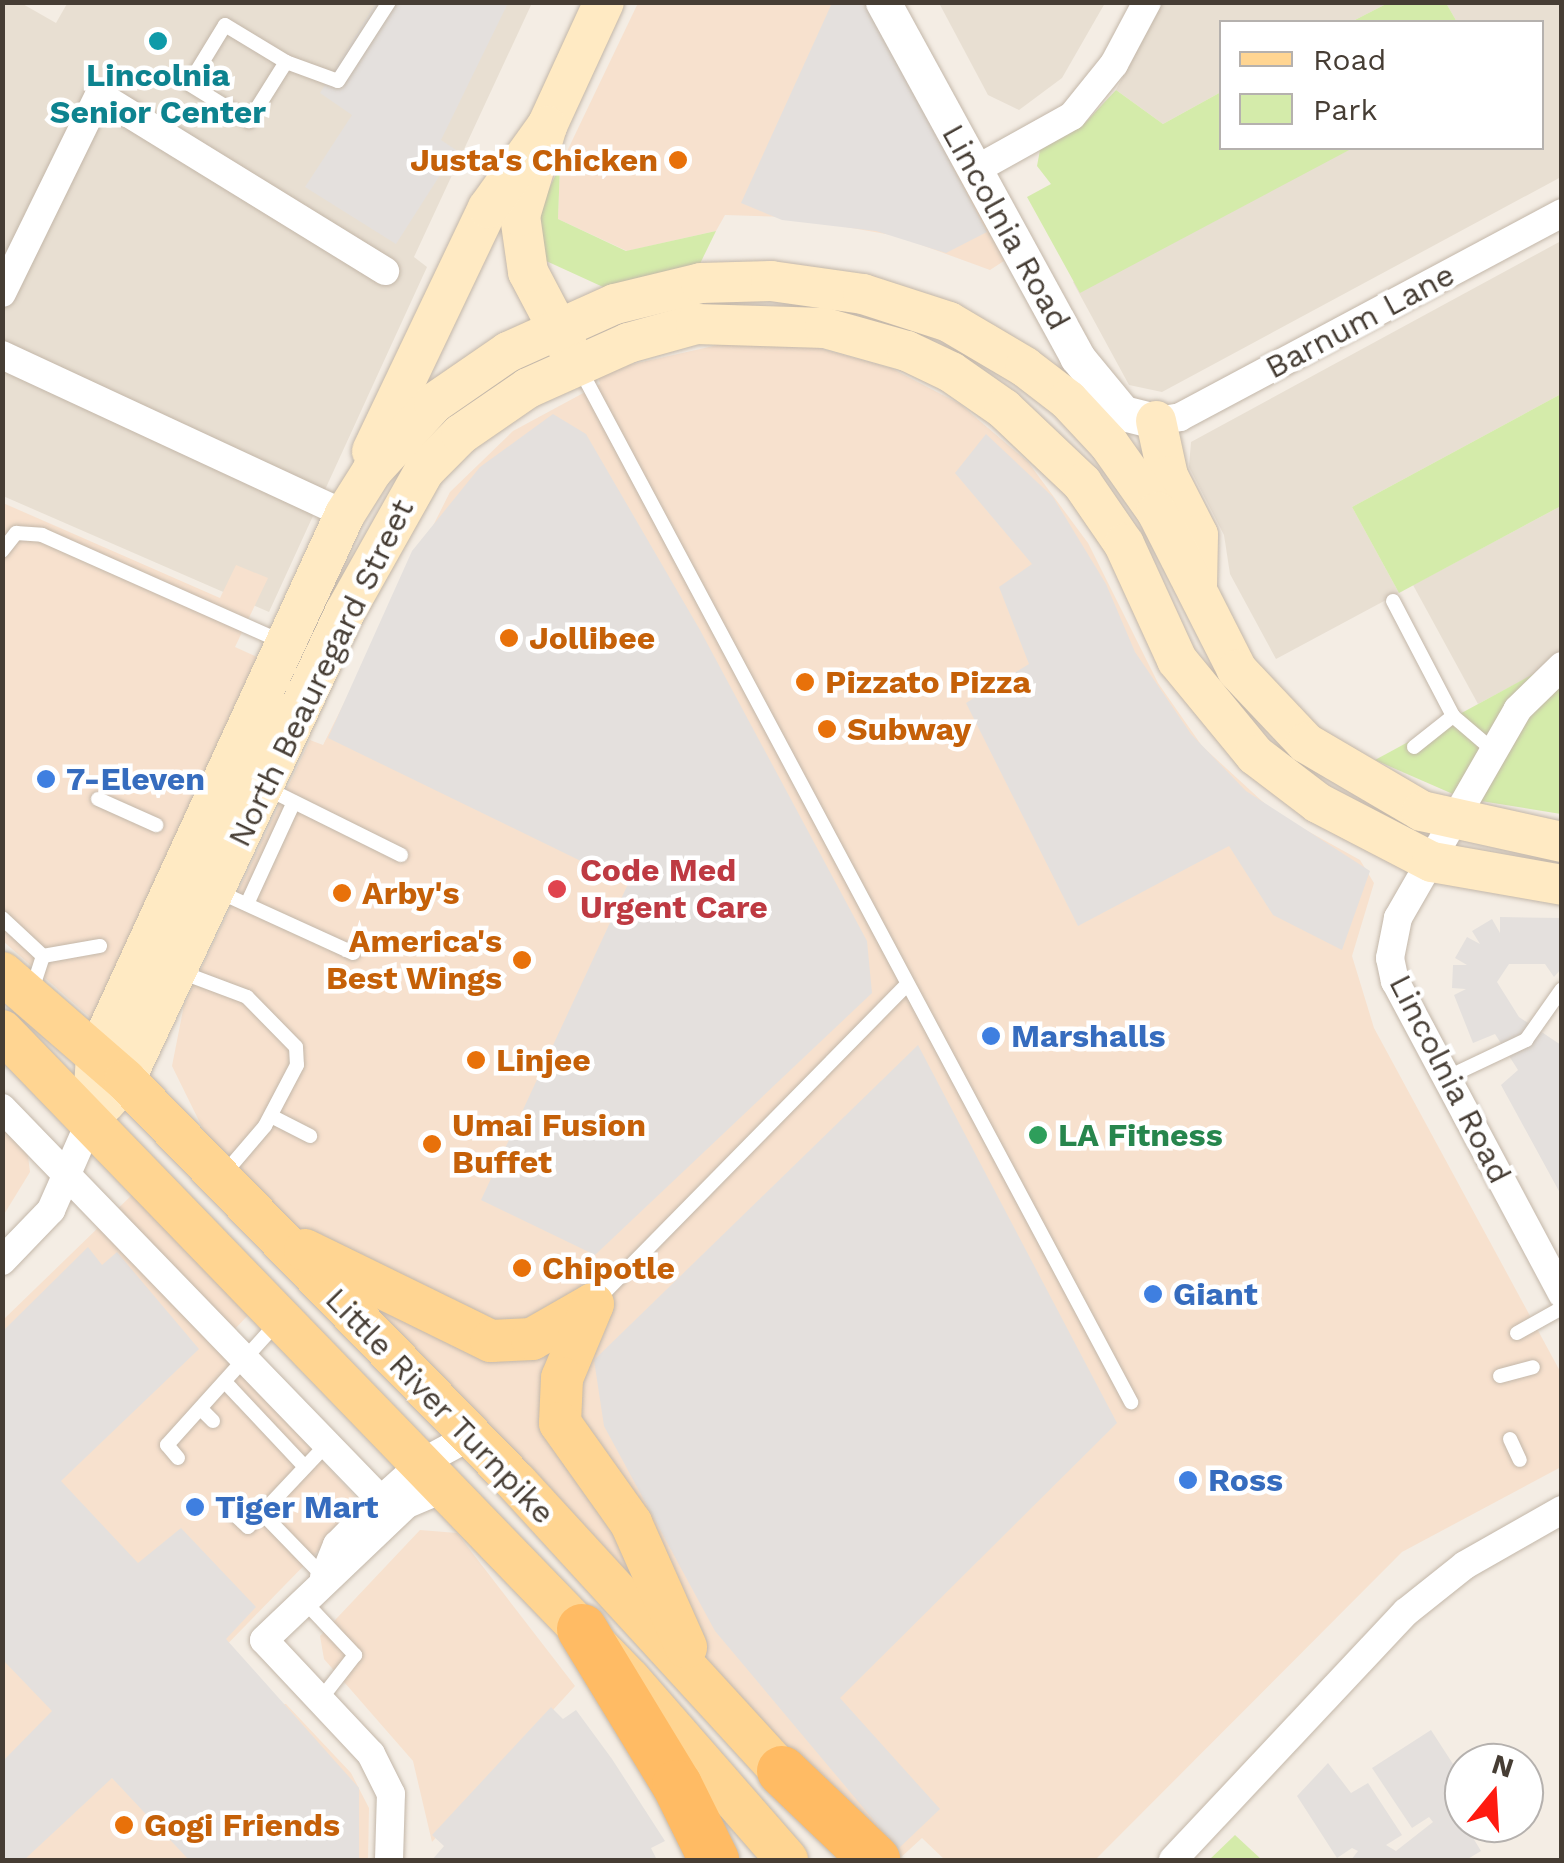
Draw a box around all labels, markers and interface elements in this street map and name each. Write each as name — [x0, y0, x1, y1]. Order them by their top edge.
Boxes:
legend — [1219, 20, 1544, 150]
marker: Lincolnia Senior Center — [147, 30, 169, 52]
text: Road — [1313, 42, 1386, 77]
place label: Lincolnia Senior Center — [50, 57, 266, 132]
text: Park — [1313, 92, 1378, 127]
street label: Lincolnia Road — [933, 117, 1079, 337]
place label: Justa's Chicken — [410, 141, 658, 179]
marker: Justa's Chicken — [667, 149, 689, 171]
street label: Barnum Lane — [1259, 255, 1461, 387]
street label: North Beauregard Street — [220, 493, 422, 853]
place label: Jollibee — [529, 619, 655, 657]
marker: Jollibee — [498, 627, 520, 649]
place label: Pizzato Pizza — [825, 663, 1031, 701]
marker: Pizzato Pizza — [794, 671, 816, 693]
place label: Subway — [847, 710, 971, 748]
marker: Subway — [816, 718, 838, 740]
place label: 7-Eleven — [66, 760, 205, 798]
marker: 7-Eleven — [35, 768, 57, 790]
place label: Code Med Urgent Care — [580, 852, 768, 927]
place label: Arby's — [362, 874, 460, 912]
marker: Code Med Urgent Care — [544, 876, 570, 902]
marker: Arby's — [331, 882, 353, 904]
place label: America's Best Wings — [325, 923, 502, 998]
marker: America's Best Wings — [511, 949, 533, 971]
street label: Lincolnia Road — [1381, 968, 1519, 1190]
place label: Marshalls — [1011, 1017, 1165, 1055]
marker: Marshalls — [980, 1025, 1002, 1047]
place label: Linjee — [496, 1041, 591, 1079]
marker: Linjee — [465, 1049, 487, 1071]
place label: Umai Fusion Buffet — [452, 1107, 646, 1182]
place label: LA Fitness — [1058, 1116, 1223, 1154]
marker: LA Fitness — [1027, 1124, 1049, 1146]
marker: Umai Fusion Buffet — [421, 1133, 443, 1155]
place label: Chipotle — [542, 1249, 675, 1287]
marker: Chipotle — [511, 1257, 533, 1279]
place label: Giant — [1173, 1275, 1258, 1313]
street label: Little River Turnpike — [317, 1279, 563, 1533]
marker: Giant — [1142, 1283, 1164, 1305]
place label: Ross — [1208, 1461, 1283, 1499]
marker: Ross — [1177, 1469, 1199, 1491]
place label: Tiger Mart — [215, 1488, 379, 1526]
marker: Tiger Mart — [184, 1496, 206, 1518]
north arrow — [1444, 1743, 1544, 1843]
text: N — [1488, 1747, 1518, 1785]
place label: Gogi Friends — [144, 1806, 340, 1844]
marker: Gogi Friends — [113, 1814, 135, 1836]

